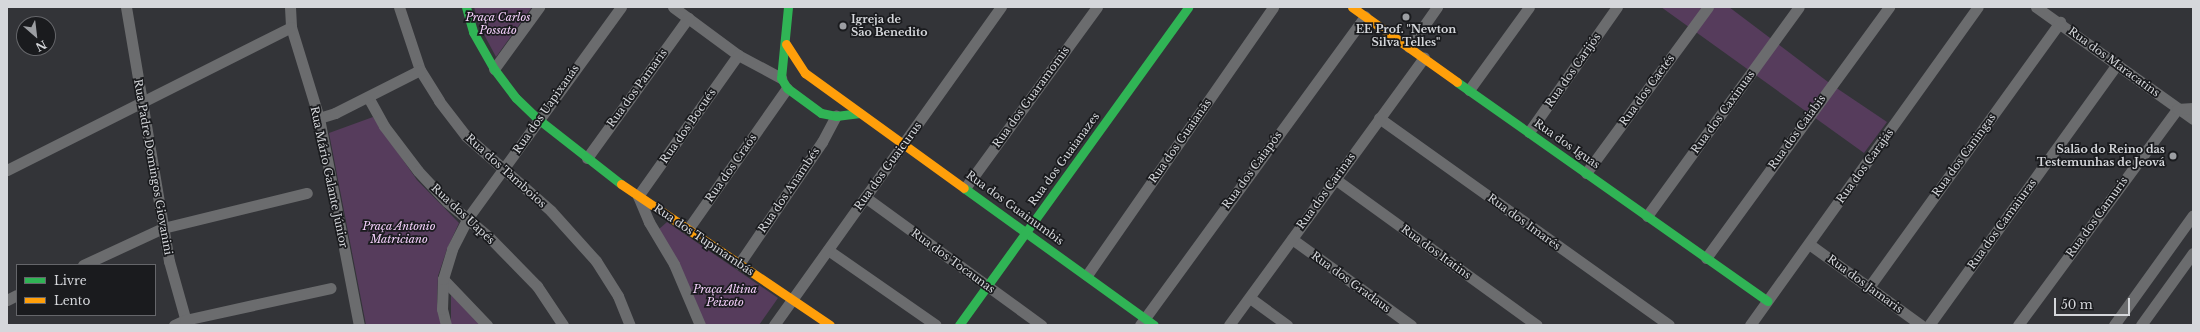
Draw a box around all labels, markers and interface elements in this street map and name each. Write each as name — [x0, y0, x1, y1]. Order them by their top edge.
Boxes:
park label: Praça Carlos Possato — [465, 11, 531, 37]
marker: EE Prof. "Newton Silva Telles" — [1401, 12, 1411, 22]
place label: Igreja de São Benedito — [851, 13, 927, 39]
north arrow — [16, 16, 56, 56]
marker: Igreja de São Benedito — [838, 21, 848, 31]
place label: EE Prof. "Newton Silva Telles" — [1356, 23, 1456, 49]
street label: Rua dos Maracatins — [2066, 24, 2162, 100]
street label: Rua dos Carijós — [1542, 30, 1604, 110]
text: N — [33, 37, 49, 54]
street label: Rua dos Guaramomis — [990, 44, 1072, 150]
street label: Rua dos Pamaris — [604, 46, 670, 130]
street label: Rua dos Caetés — [1617, 52, 1677, 128]
street label: Rua dos Uapixanás — [510, 62, 582, 156]
street label: Rua dos Caxinuas — [1688, 68, 1758, 156]
street label: Rua Padre Domingos Giovanini — [131, 78, 175, 256]
street label: Rua dos Bocués — [657, 86, 719, 166]
street label: Rua dos Caiabis — [1766, 92, 1828, 172]
street label: Rua dos Guaianãs — [1146, 96, 1214, 186]
street label: Rua Mário Galante Júnior — [308, 105, 350, 249]
street label: Rua dos Guaianazes — [1026, 110, 1102, 208]
street label: Rua dos Caningas — [1929, 111, 1999, 199]
street label: Rua dos Iguas — [1531, 116, 1603, 172]
street label: Rua dos Guaicurus — [852, 119, 924, 213]
street label: Rua dos Carajás — [1834, 126, 1896, 206]
street label: Rua dos Caiapós — [1219, 129, 1285, 211]
street label: Rua dos Tamboios — [463, 131, 549, 211]
street label: Rua dos Craós — [703, 131, 759, 205]
place label: Salão do Reino das Testemunhas de Jeová — [2037, 143, 2165, 169]
street label: Rua dos Anambés — [755, 145, 823, 235]
street label: Rua dos Carinas — [1294, 150, 1358, 232]
marker: Salão do Reino das Testemunhas de Jeová — [2168, 151, 2178, 161]
street label: Rua dos Guainumbis — [964, 168, 1066, 248]
street label: Rua dos Camuris — [2063, 174, 2131, 260]
street label: Rua dos Camaiuras — [1965, 176, 2039, 272]
street label: Rua dos Uapés — [429, 181, 497, 247]
street label: Rua dos Imarés — [1485, 191, 1563, 253]
street label: Rua dos Tupinambás — [651, 201, 757, 279]
park label: Praça Antonio Matriciano — [362, 220, 436, 246]
street label: Rua dos Itatins — [1398, 222, 1474, 282]
street label: Rua dos Tocaunas — [908, 226, 998, 296]
street label: Rua dos Gradaus — [1309, 249, 1393, 315]
street label: Rua dos Jamaris — [1825, 252, 1905, 316]
legend — [16, 264, 156, 316]
text: Livre — [54, 273, 87, 288]
park label: Praça Altina Peixoto — [693, 283, 757, 309]
scale bar — [2056, 290, 2132, 316]
text: Lento — [54, 293, 90, 308]
text: 50 m — [2061, 297, 2093, 312]

